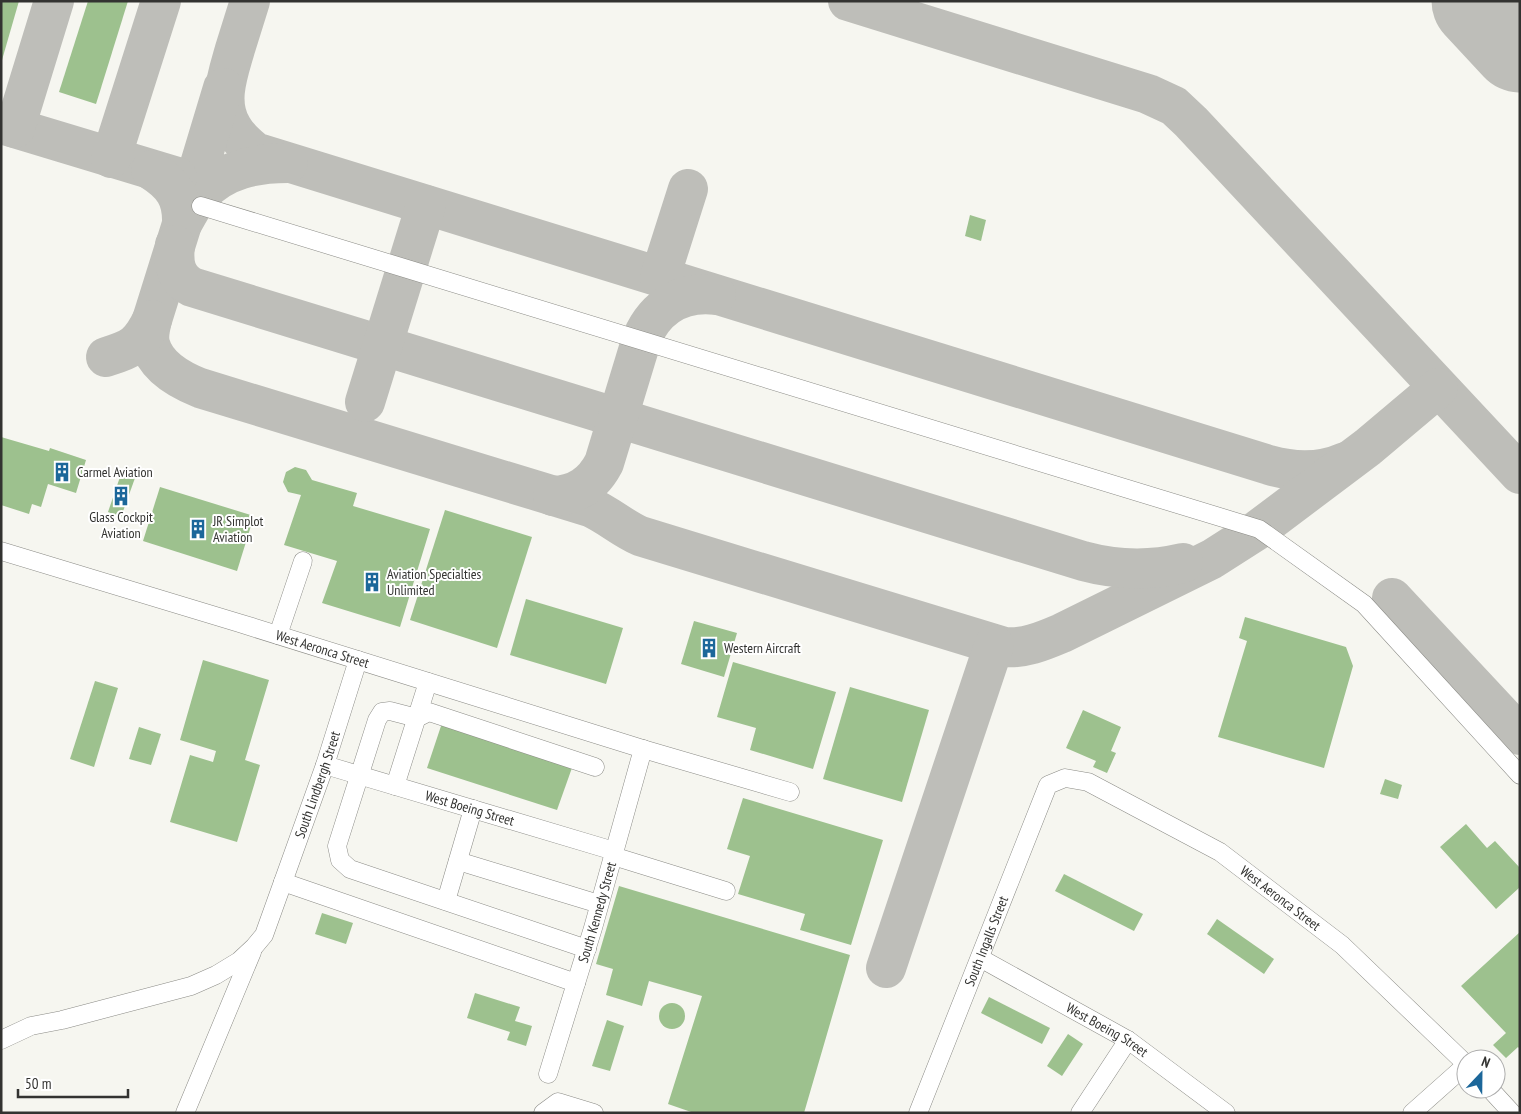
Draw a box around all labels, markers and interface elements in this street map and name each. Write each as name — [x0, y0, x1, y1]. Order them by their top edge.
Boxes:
building icon: Carmel Aviation — [51, 461, 73, 483]
place label: Carmel Aviation — [77, 463, 153, 481]
building icon: Glass Cockpit Aviation — [110, 485, 132, 507]
place label: Glass Cockpit Aviation — [89, 508, 153, 542]
place label: JR Simplot Aviation — [212, 512, 264, 546]
building icon: JR Simplot Aviation — [187, 518, 209, 540]
place label: Aviation Specialties Unlimited — [387, 565, 482, 599]
building icon: Aviation Specialties Unlimited — [361, 571, 383, 593]
street label: West Aeronca Street — [273, 626, 371, 672]
building icon: Western Aircraft — [698, 637, 720, 659]
place label: Western Aircraft — [724, 639, 801, 657]
street label: South Lindbergh Street — [290, 729, 344, 841]
street label: West Boeing Street — [423, 786, 517, 830]
street label: South Kennedy Street — [574, 860, 620, 965]
street label: West Aeronca Street — [1237, 862, 1325, 935]
street label: South Ingalls Street — [960, 893, 1012, 989]
street label: West Boeing Street — [1063, 999, 1152, 1061]
north arrow — [1456, 1049, 1506, 1099]
text: N — [1479, 1052, 1493, 1072]
scale bar — [18, 1066, 128, 1098]
text: 50 m — [25, 1074, 51, 1093]

